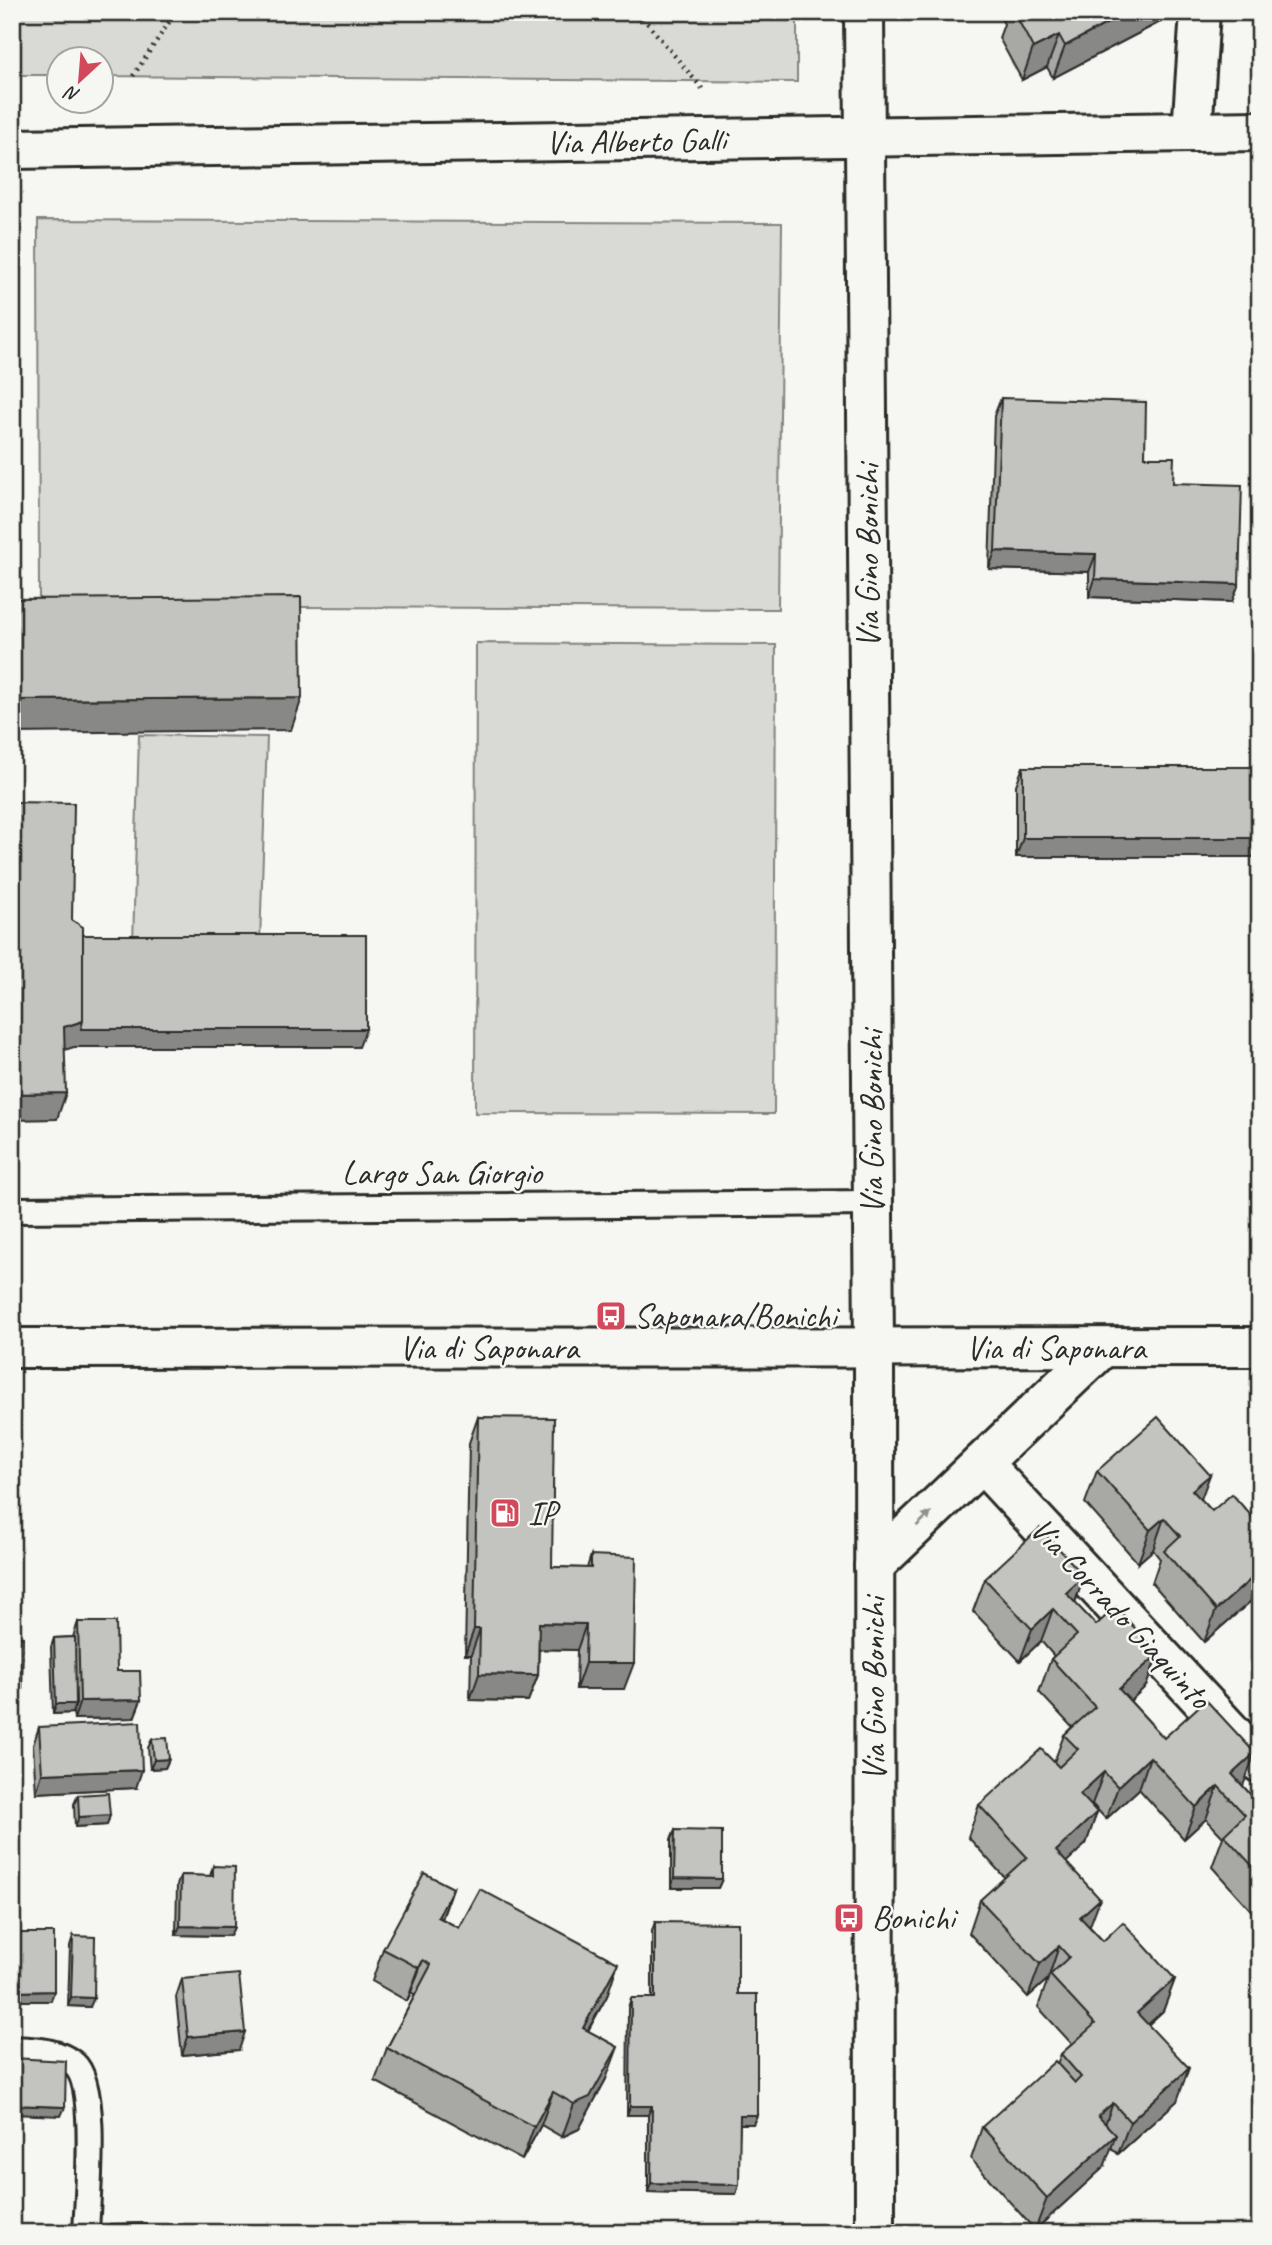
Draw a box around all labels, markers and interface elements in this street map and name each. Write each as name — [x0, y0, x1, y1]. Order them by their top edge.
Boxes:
north arrow — [46, 46, 116, 116]
text: N — [60, 80, 84, 108]
street label: Via Alberto Galli — [546, 118, 730, 164]
street label: Via Gino Bonichi — [847, 460, 889, 648]
street label: Via Gino Bonichi — [851, 1026, 893, 1214]
street label: Largo San Giorgio — [342, 1152, 544, 1194]
place label: Saponara/Bonichi — [634, 1295, 840, 1337]
bus stop icon: Saponara/Bonichi — [594, 1299, 628, 1333]
street label: Via di Saponara — [399, 1327, 581, 1369]
street label: Via di Saponara — [966, 1327, 1148, 1369]
place label: IP — [528, 1492, 561, 1534]
fuel station icon: IP — [488, 1496, 522, 1530]
street label: Via Corrado Giaquinto — [1021, 1508, 1222, 1719]
one-way arrow — [915, 1511, 932, 1528]
street label: Via Gino Bonichi — [853, 1593, 895, 1781]
place label: Bonichi — [872, 1897, 958, 1939]
bus stop icon: Bonichi — [832, 1901, 866, 1935]

